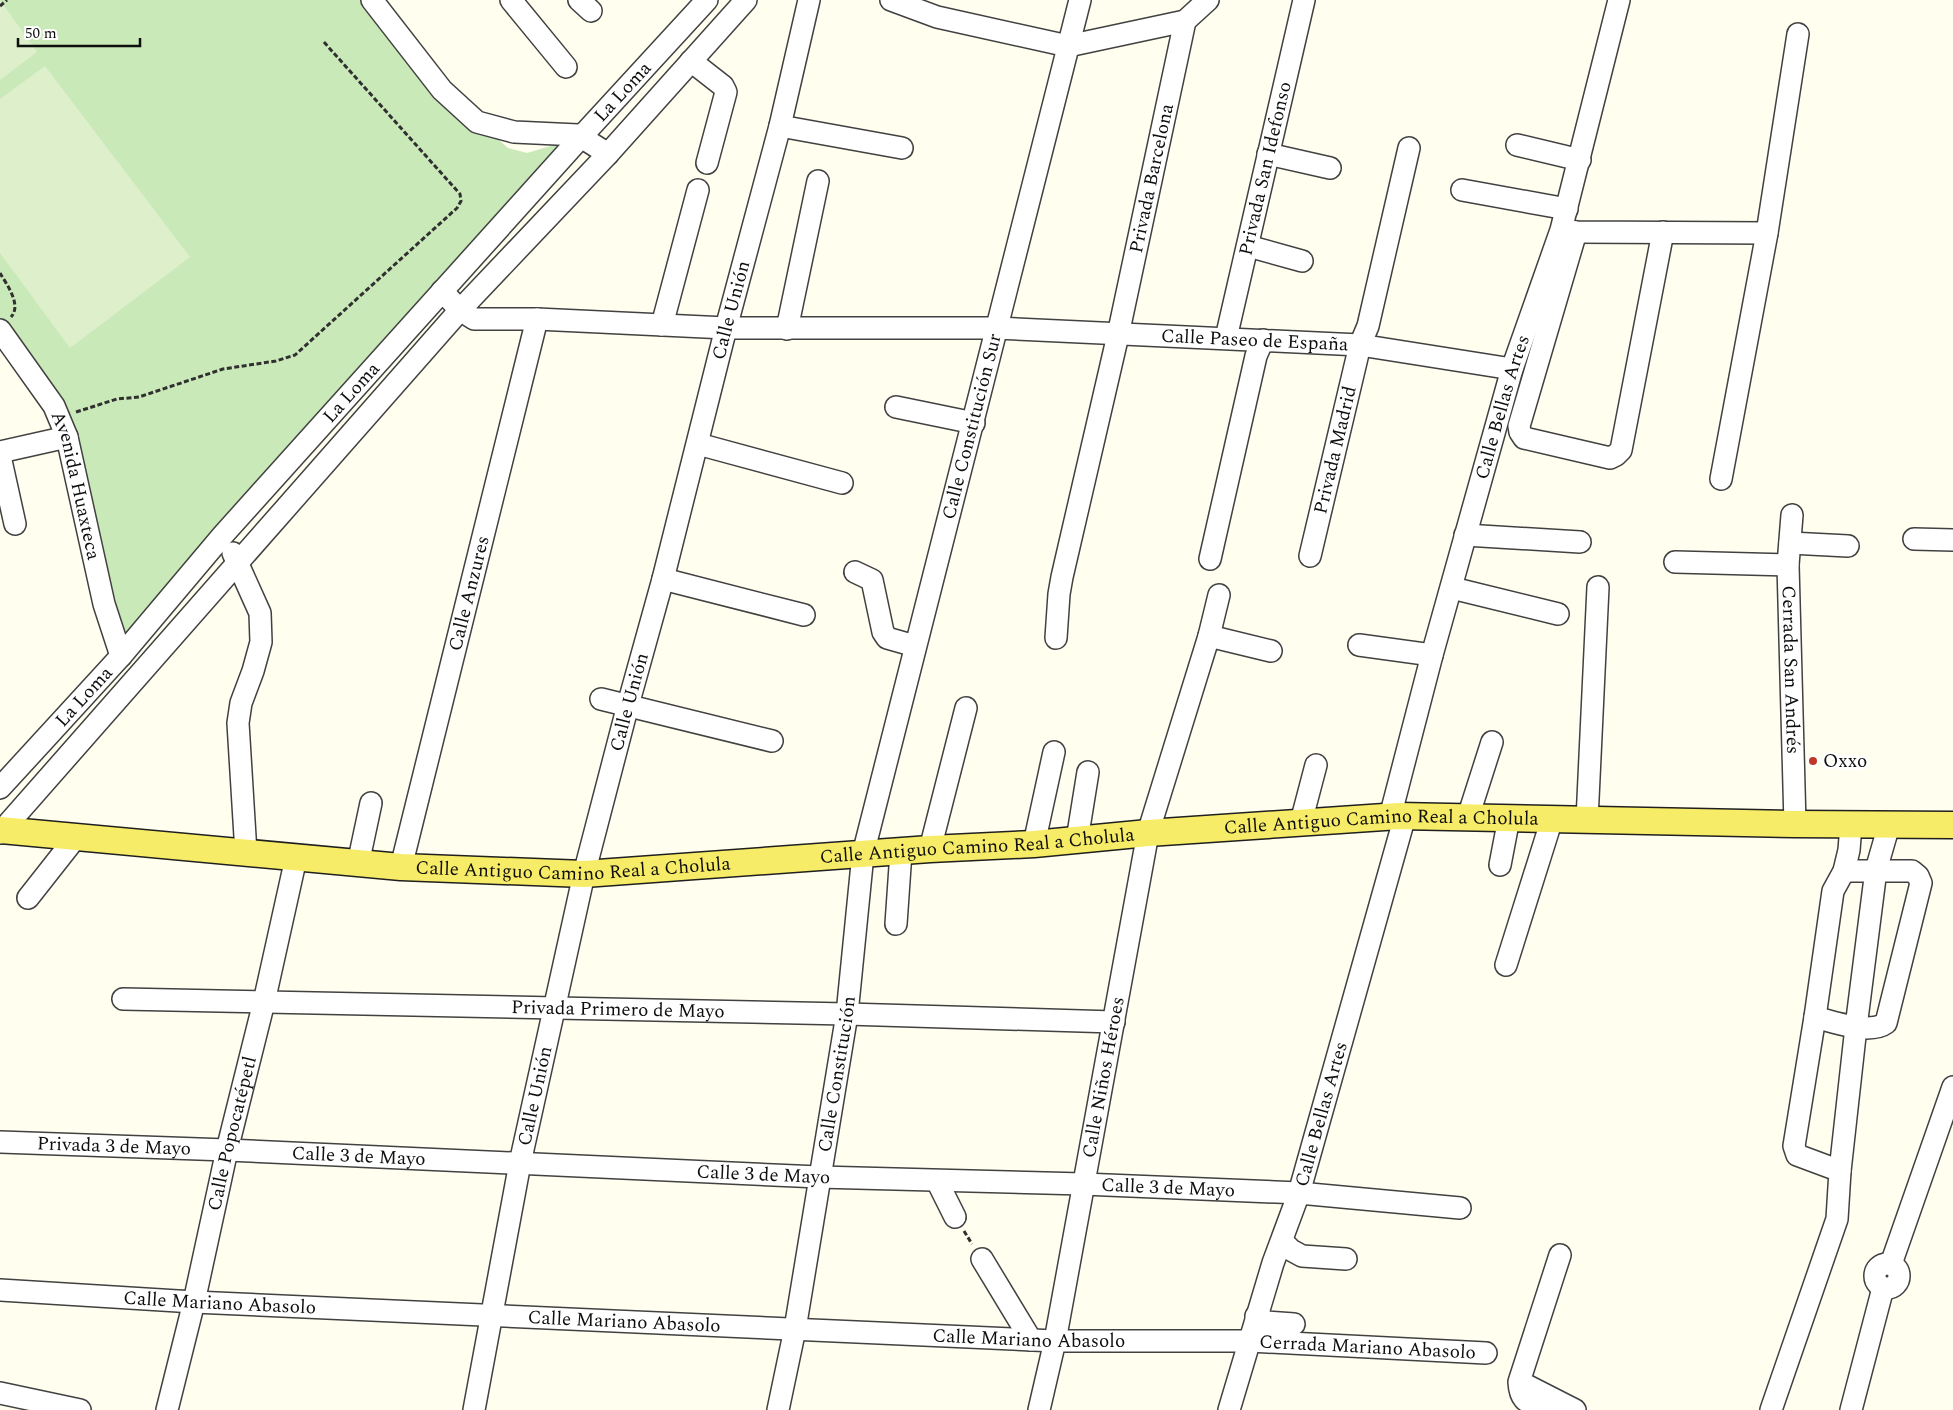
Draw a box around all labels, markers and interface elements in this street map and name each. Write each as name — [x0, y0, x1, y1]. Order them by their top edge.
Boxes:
scale bar — [18, 15, 140, 47]
text: 50 m — [25, 22, 57, 45]
street label: La Loma — [587, 54, 659, 129]
street label: Privada San Idefonso — [1231, 79, 1299, 258]
street label: Privada Barcelona — [1121, 100, 1182, 256]
street label: Calle Unión — [704, 257, 758, 363]
street label: Calle Paseo de España — [1160, 321, 1350, 359]
street label: Calle Constitución Sur — [934, 330, 1009, 522]
street label: Calle Bellas Artes — [1467, 331, 1537, 483]
street label: La Loma — [316, 355, 387, 430]
street label: Privada Madrid — [1306, 383, 1364, 517]
street label: Avenida Huaxteca — [43, 406, 108, 563]
street label: Calle Anzures — [441, 532, 497, 654]
street label: Cerrada San Andrés — [1774, 585, 1808, 755]
street label: Calle Unión — [602, 649, 656, 755]
street label: La Loma — [48, 659, 120, 734]
place label: Oxxo — [1823, 747, 1867, 776]
marker: Oxxo — [1807, 755, 1819, 767]
street label: Calle Antiguo Camino Real a Cholula — [1223, 801, 1540, 842]
street label: Calle Antiguo Camino Real a Cholula — [819, 820, 1136, 871]
street label: Calle Antiguo Camino Real a Cholula — [415, 849, 732, 889]
street label: Privada Primero de Mayo — [511, 993, 725, 1026]
street label: Calle Niños Héroes — [1074, 994, 1132, 1160]
street label: Calle Constitución — [810, 995, 863, 1154]
street label: Calle Bellas Artes — [1287, 1038, 1355, 1190]
street label: Calle Unión — [510, 1043, 560, 1149]
street label: Calle Popocatépetl — [200, 1053, 264, 1214]
street label: Privada 3 de Mayo — [36, 1129, 192, 1163]
street label: Calle 3 de Mayo — [291, 1138, 426, 1174]
street label: Calle 3 de Mayo — [696, 1157, 831, 1192]
street label: Calle 3 de Mayo — [1101, 1170, 1236, 1205]
street label: Calle Mariano Abasolo — [122, 1283, 317, 1322]
street label: Calle Mariano Abasolo — [527, 1303, 721, 1340]
street label: Calle Mariano Abasolo — [932, 1321, 1125, 1356]
street label: Cerrada Mariano Abasolo — [1259, 1327, 1477, 1367]

